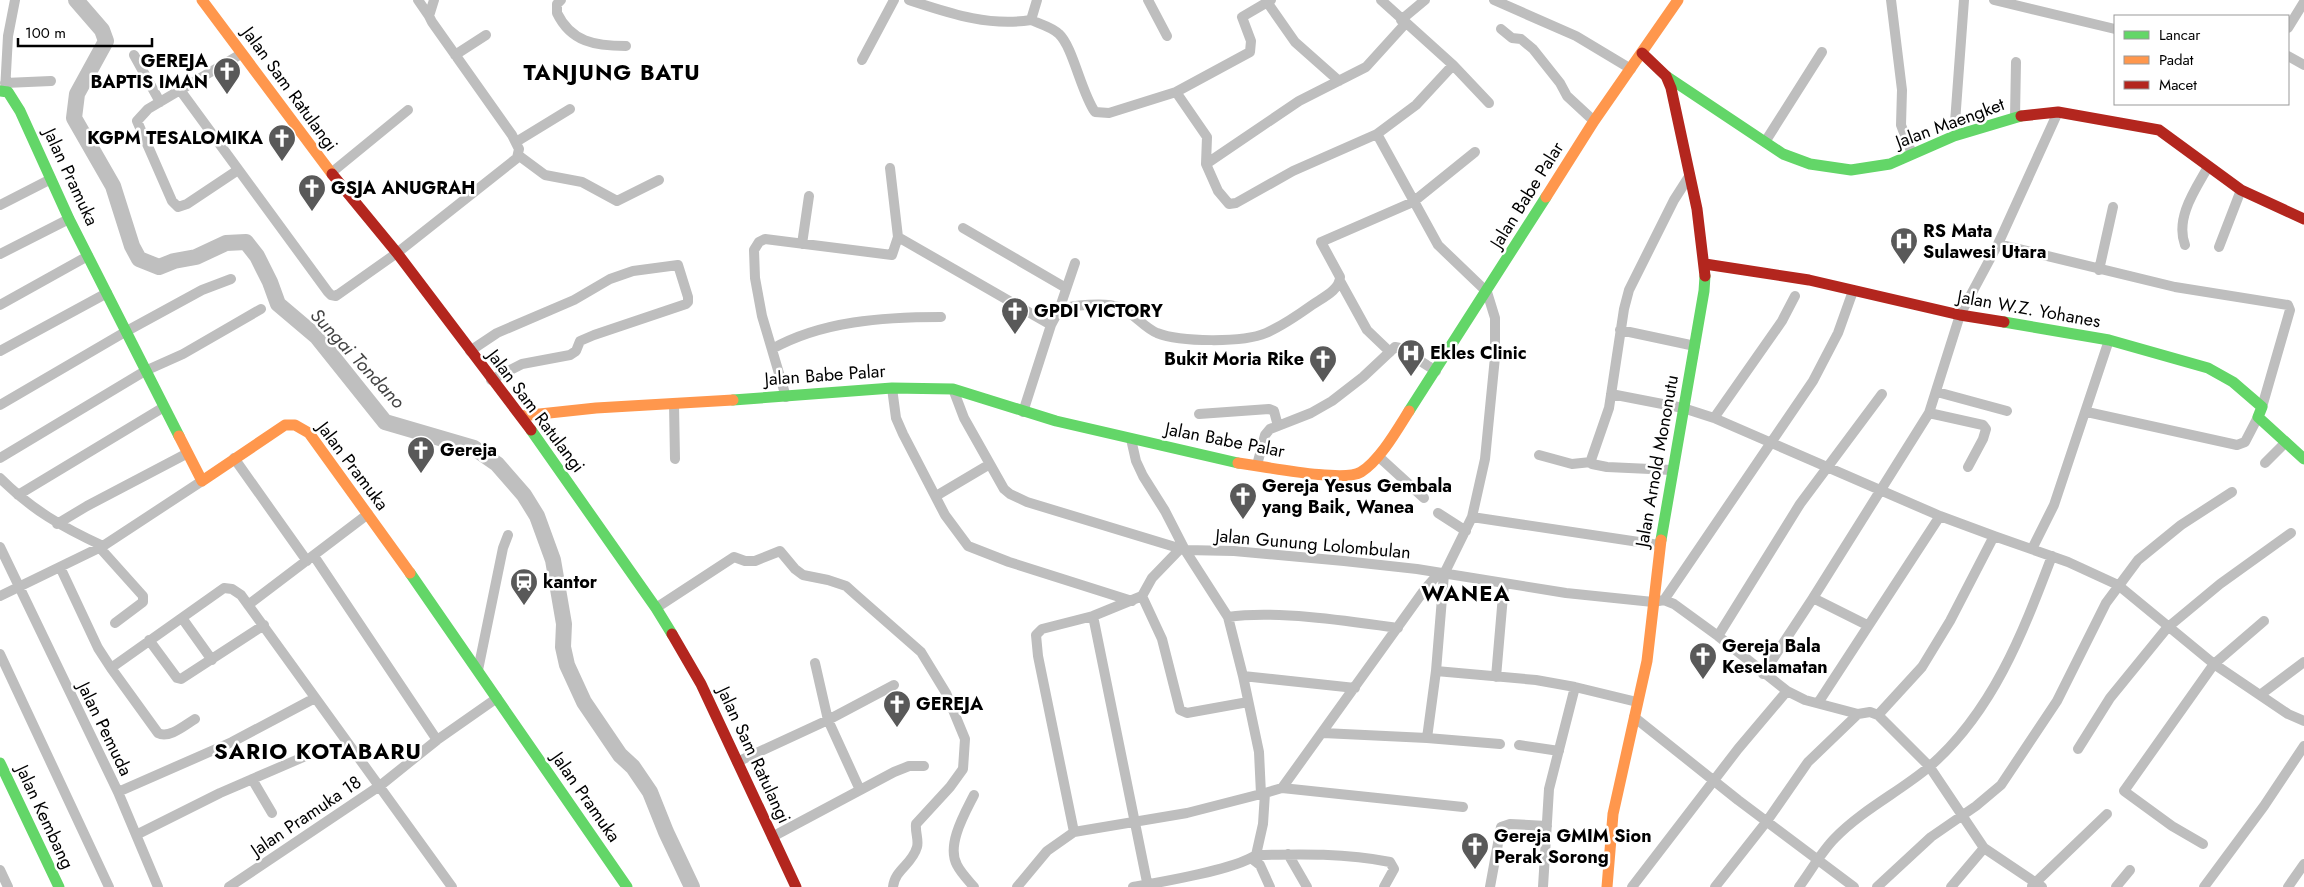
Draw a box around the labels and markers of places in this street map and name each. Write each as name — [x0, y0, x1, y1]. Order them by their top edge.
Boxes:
place label: GEREJA BAPTIS IMAN — [91, 48, 209, 95]
church icon: GEREJA BAPTIS IMAN — [212, 56, 242, 95]
church icon: KGPM TESALOMIKA — [267, 123, 297, 162]
place label: KGPM TESALOMIKA — [87, 125, 264, 151]
church icon: GSJA ANUGRAH — [297, 173, 327, 212]
place label: GSJA ANUGRAH — [331, 175, 475, 201]
place label: RS Mata Sulawesi Utara — [1923, 218, 2047, 265]
hospital icon: RS Mata Sulawesi Utara — [1889, 226, 1919, 265]
church icon: GPDI VICTORY — [1000, 296, 1030, 335]
place label: GPDI VICTORY — [1034, 298, 1163, 324]
hospital icon: Ekles Clinic — [1396, 338, 1426, 377]
place label: Ekles Clinic — [1430, 340, 1527, 366]
church icon: Bukit Moria Rike — [1308, 344, 1338, 383]
place label: Bukit Moria Rike — [1164, 346, 1304, 372]
church icon: Gereja — [406, 435, 436, 474]
place label: Gereja — [440, 437, 497, 463]
place label: Gereja Yesus Gembala yang Baik, Wanea — [1261, 473, 1452, 520]
church icon: Gereja Yesus Gembala yang Baik, Wanea — [1228, 481, 1258, 520]
station icon: kantor — [509, 567, 539, 606]
place label: kantor — [543, 569, 598, 595]
place label: Gereja Bala Keselamatan — [1722, 633, 1828, 680]
church icon: Gereja Bala Keselamatan — [1688, 641, 1718, 680]
church icon: GEREJA — [882, 689, 912, 728]
place label: GEREJA — [916, 691, 984, 717]
place label: Gereja GMIM Sion Perak Sorong — [1494, 823, 1651, 870]
church icon: Gereja GMIM Sion Perak Sorong — [1460, 831, 1490, 870]

